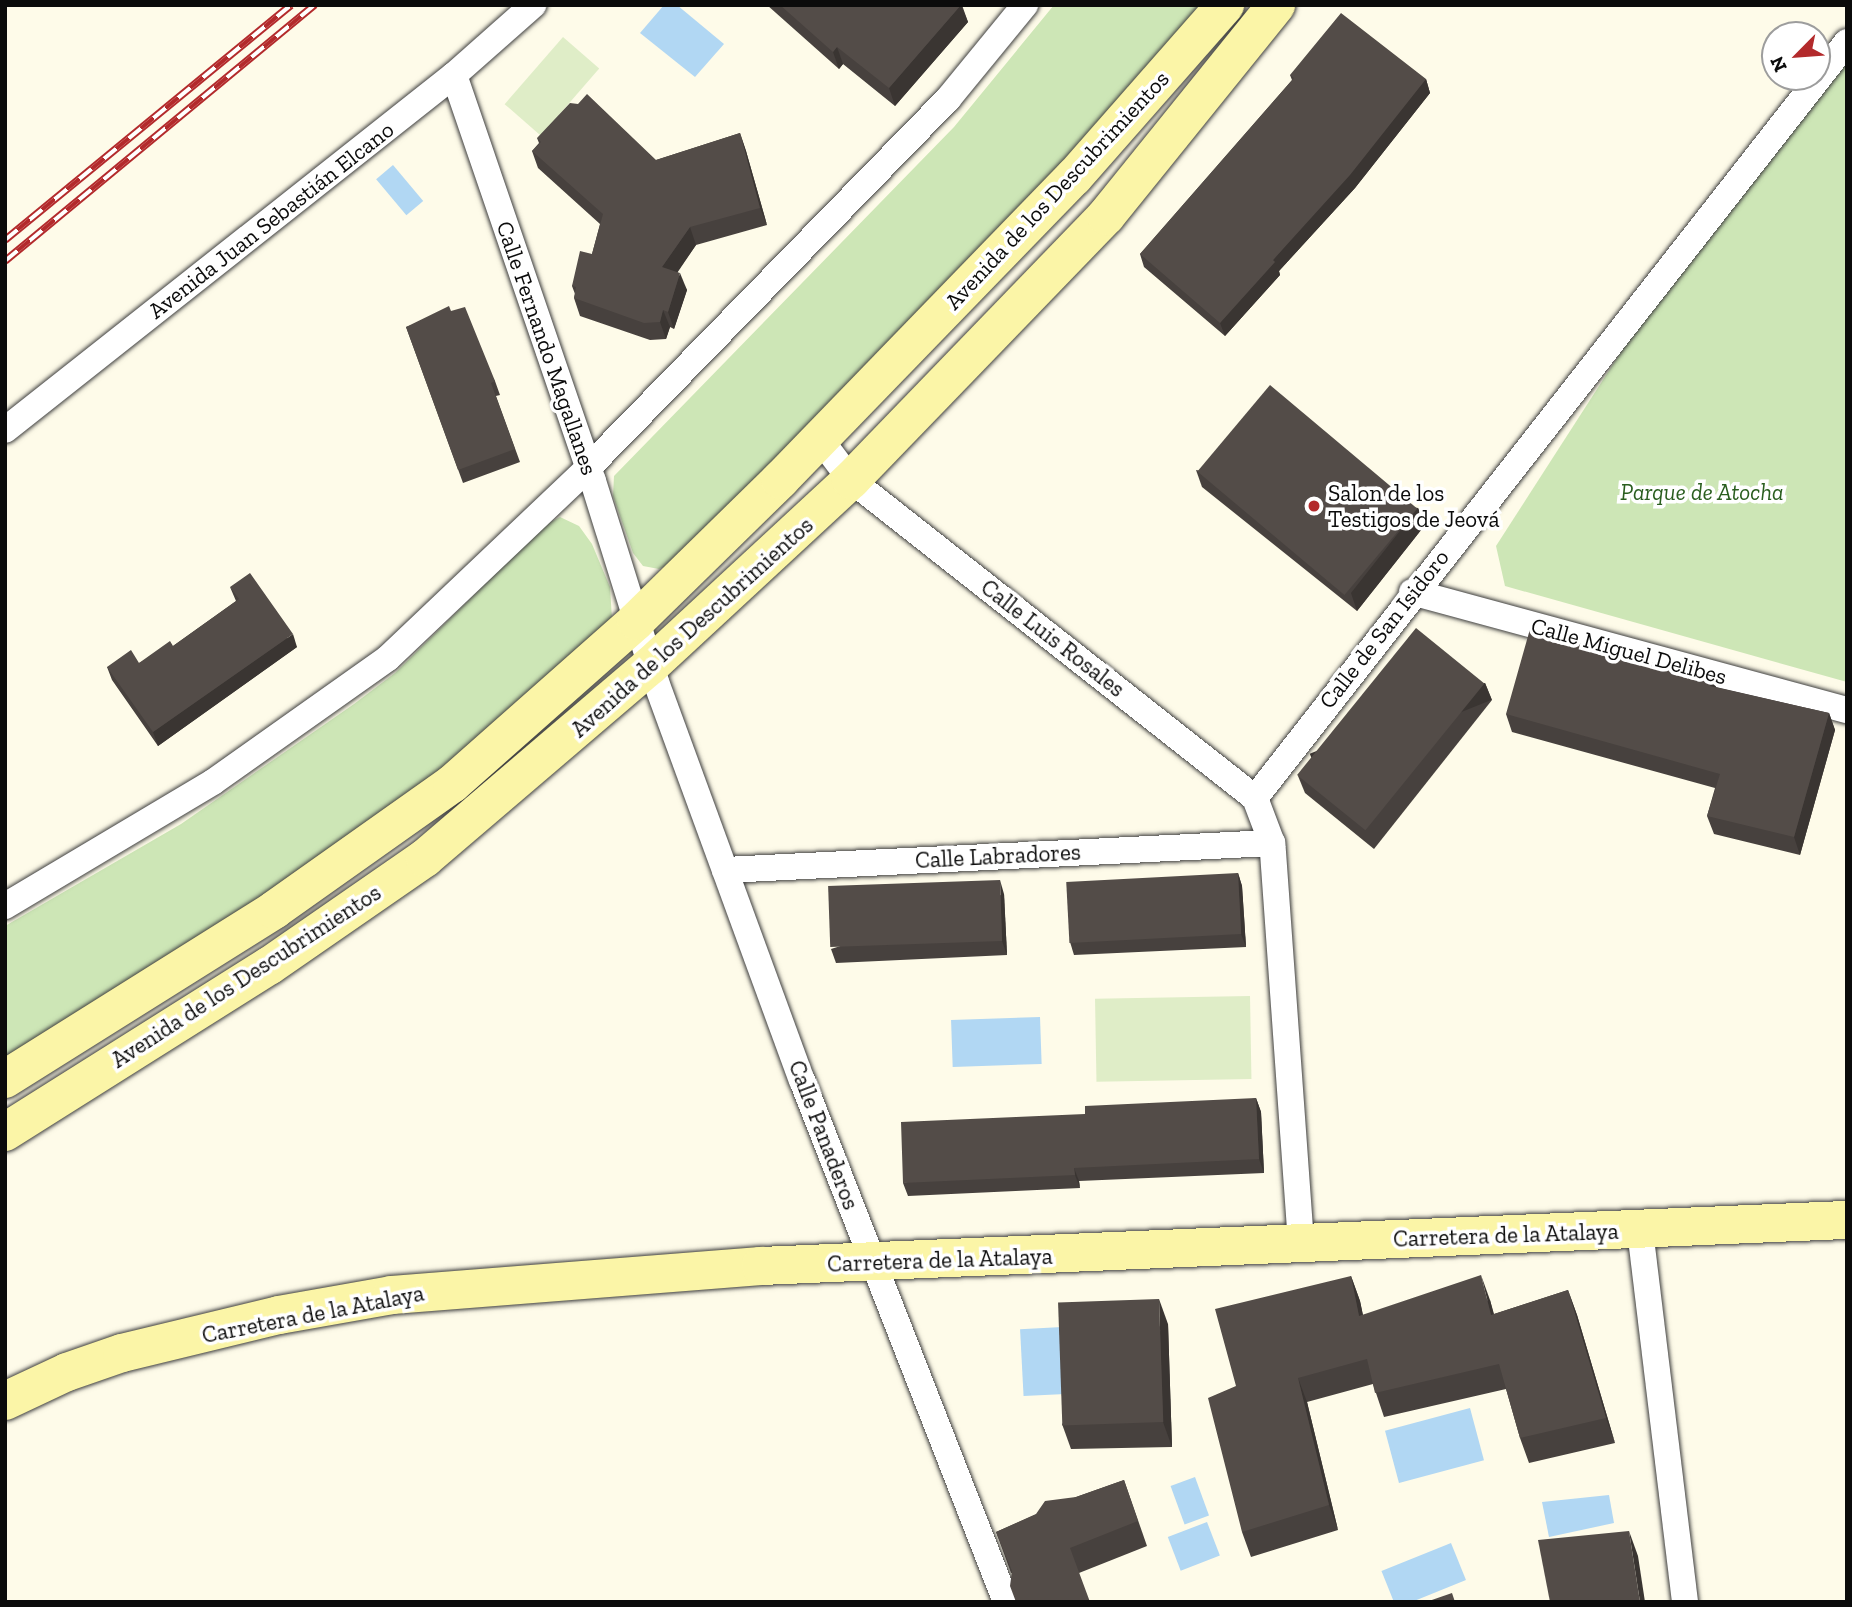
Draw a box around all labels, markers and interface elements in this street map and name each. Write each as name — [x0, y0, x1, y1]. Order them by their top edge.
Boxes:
north arrow — [1761, 21, 1831, 91]
text: N — [1765, 53, 1792, 76]
street label: Avenida de los Descubrimientos — [939, 65, 1175, 315]
street label: Avenida Juan Sebastián Elcano — [143, 115, 399, 325]
street label: Calle Fernando Magallanes — [491, 218, 603, 478]
park label: Parque de Atocha — [1620, 478, 1784, 506]
place label: Salon de los Testigos de Jeová — [1328, 479, 1500, 533]
marker: Salon de los Testigos de Jeová — [1306, 498, 1322, 514]
street label: Avenida de los Descubrimientos — [565, 511, 819, 743]
street label: Calle de San Isidoro — [1313, 544, 1455, 714]
street label: Calle Luis Rosales — [976, 573, 1130, 703]
street label: Calle Miguel Delibes — [1528, 612, 1730, 690]
street label: Calle Labradores — [914, 838, 1082, 874]
street label: Avenida de los Descubrimientos — [106, 878, 386, 1074]
street label: Calle Panaderos — [783, 1056, 865, 1214]
street label: Carretera de la Atalaya — [1392, 1217, 1620, 1253]
street label: Carretera de la Atalaya — [826, 1242, 1054, 1278]
street label: Carretera de la Atalaya — [199, 1279, 427, 1349]

